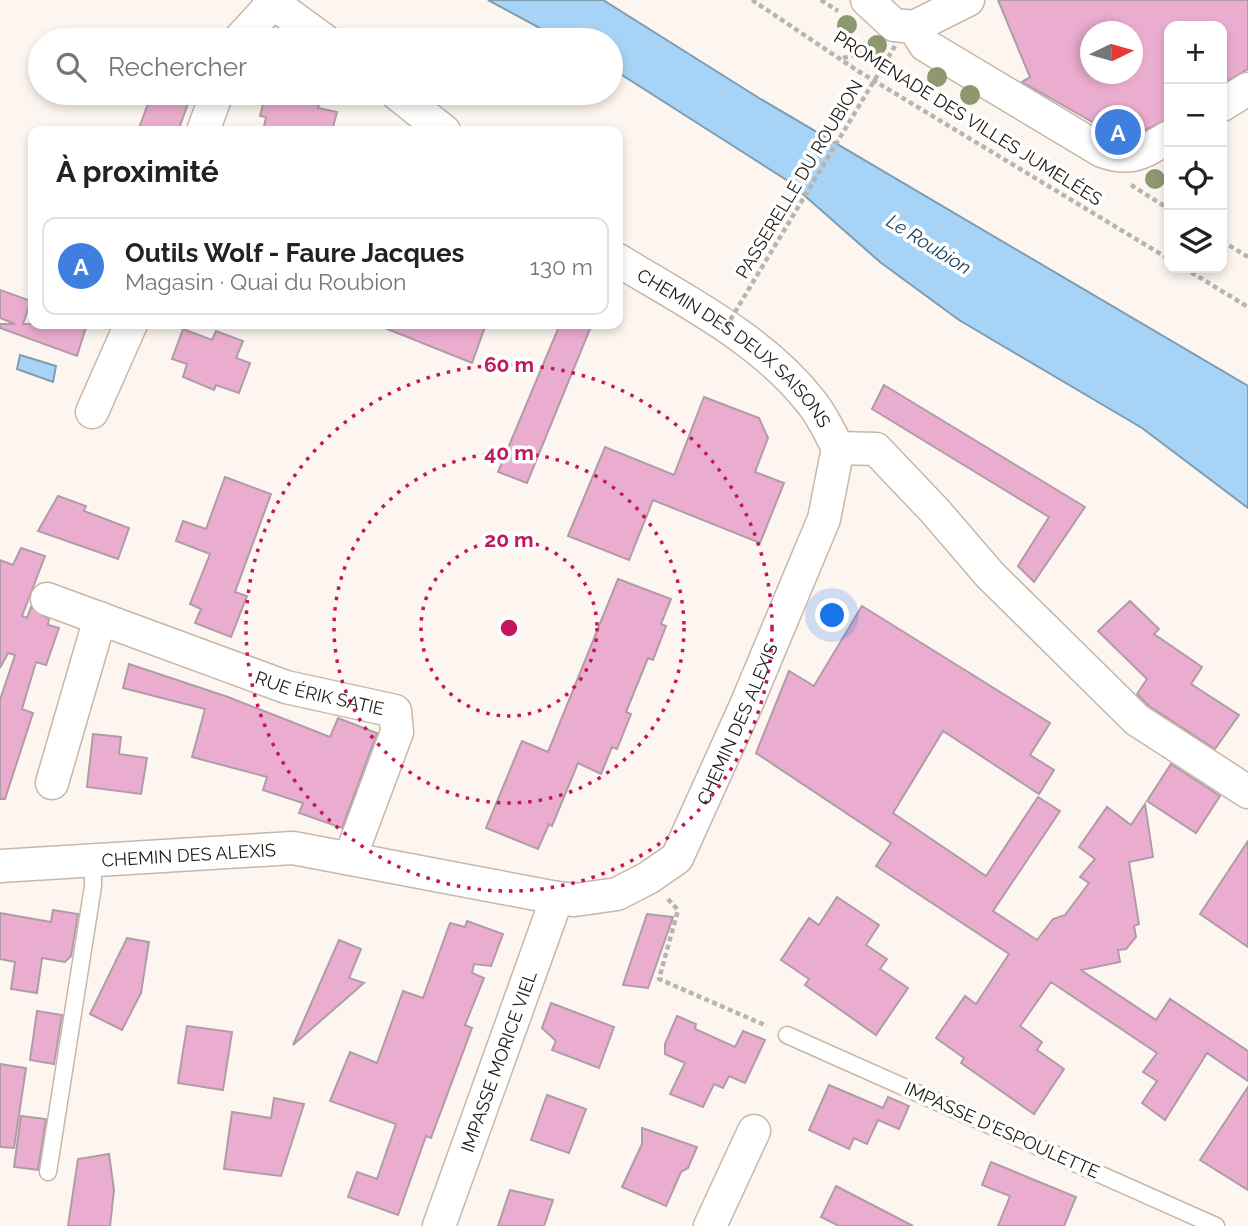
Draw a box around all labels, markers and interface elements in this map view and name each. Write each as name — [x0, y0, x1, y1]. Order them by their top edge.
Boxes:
north arrow — [1080, 21, 1143, 84]
map controls — [1164, 21, 1227, 273]
button: + — [1164, 21, 1227, 84]
street label: PROMENADE DES VILLES JUMELÉES — [830, 26, 1107, 210]
search box — [28, 28, 623, 105]
icon: search — [52, 48, 90, 86]
text: Rechercher — [108, 52, 247, 82]
street label: PASSERELLE DU ROUBION — [731, 76, 867, 282]
button: − — [1164, 84, 1227, 147]
pin: A — [1095, 106, 1141, 158]
button: locate — [1164, 147, 1227, 210]
text: À proximité — [56, 154, 219, 189]
water label: Le Roubion — [883, 209, 975, 279]
button: layers — [1164, 210, 1227, 273]
text: Outils Wolf - Faure Jacques — [125, 238, 464, 268]
text: A — [73, 253, 89, 280]
text: 130 m — [530, 253, 593, 280]
street label: CHEMIN DES DEUX SAISONS — [634, 264, 836, 431]
text: Magasin · Quai du Roubion — [125, 268, 406, 295]
text: 60 m — [484, 352, 534, 377]
text: 40 m — [484, 440, 534, 465]
text: 20 m — [484, 527, 534, 552]
your location — [815, 598, 849, 632]
centre of rings — [497, 616, 521, 640]
street label: CHEMIN DES ALEXIS — [692, 640, 782, 808]
street label: RUE ÉRIK SATIE — [253, 666, 386, 719]
street label: CHEMIN DES ALEXIS — [101, 839, 276, 870]
street label: IMPASSE MORICE VIEL — [456, 967, 541, 1155]
street label: IMPASSE D'ESPOULETTE — [901, 1078, 1103, 1182]

